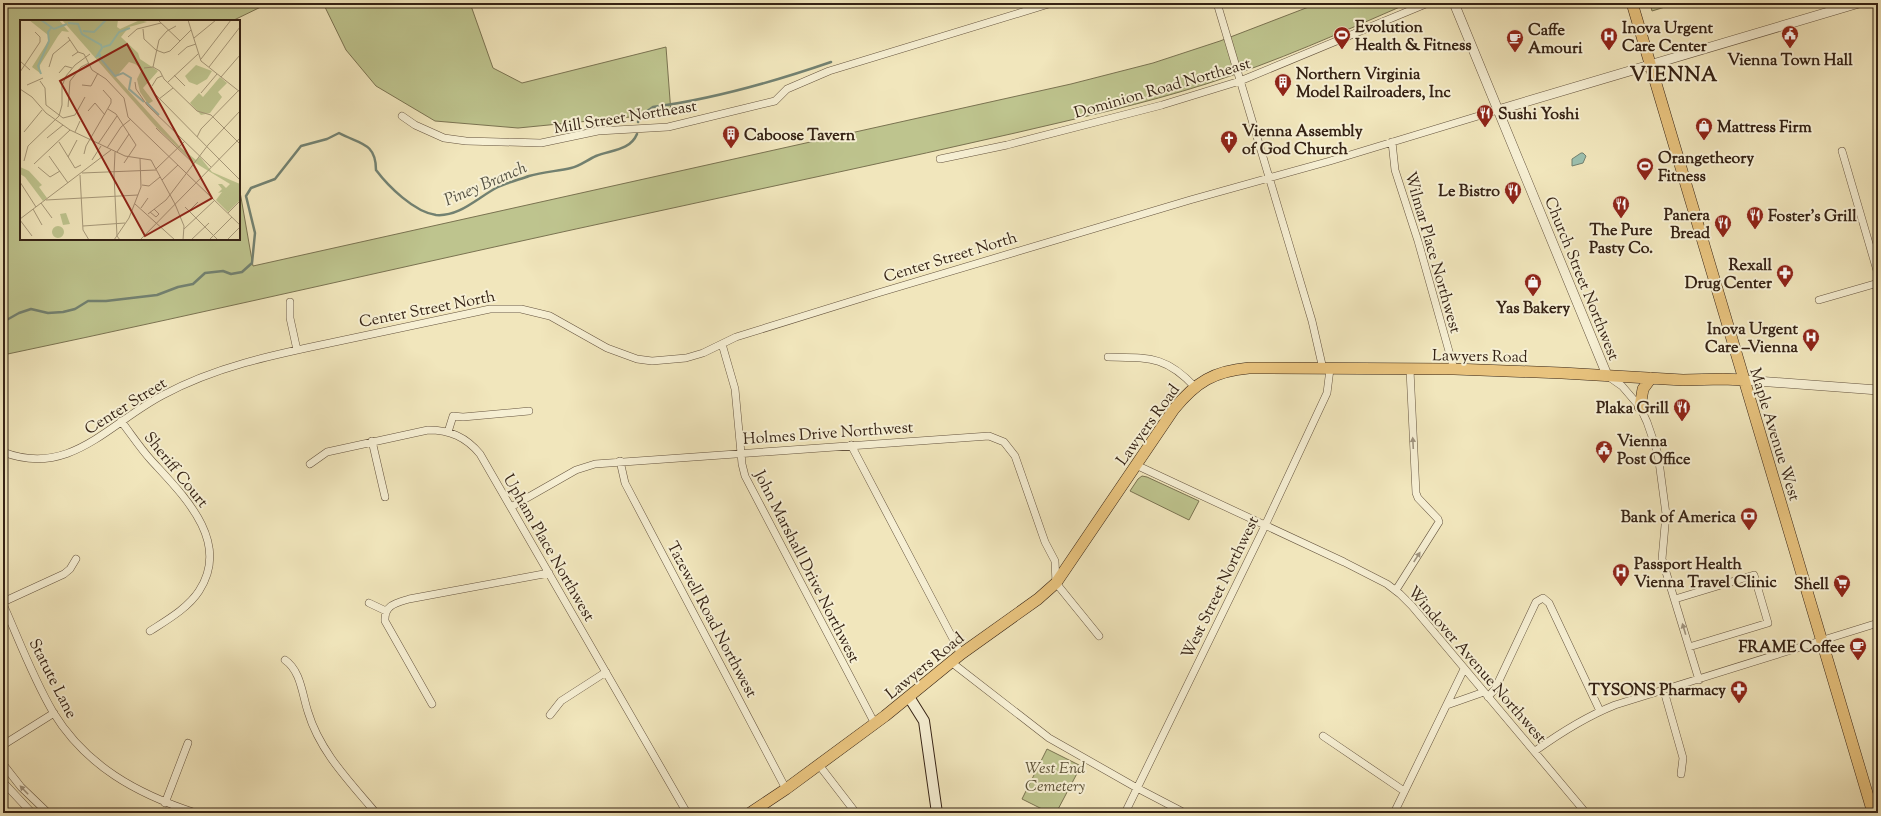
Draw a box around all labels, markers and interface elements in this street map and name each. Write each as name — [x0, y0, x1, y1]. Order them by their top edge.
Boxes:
place label: Evolution Health & Fitness — [1355, 17, 1472, 58]
place label: Inova Urgent Care Center — [1622, 18, 1714, 59]
inset map — [20, 20, 240, 240]
place label: Caffe Amouri — [1528, 20, 1583, 61]
public building icon: Vienna Town Hall — [1780, 24, 1800, 49]
sports icon: Evolution Health & Fitness — [1332, 25, 1352, 50]
hospital icon: Inova Urgent Care Center — [1599, 26, 1619, 51]
cafe icon: Caffe Amouri — [1505, 28, 1525, 53]
place label: Vienna Town Hall — [1727, 50, 1853, 73]
street label: Dominion Road Northeast — [1072, 53, 1254, 126]
district label: VIENNA — [1630, 62, 1718, 91]
place label: Northern Virginia Model Railroaders, Inc — [1296, 64, 1452, 105]
building icon: Northern Virginia Model Railroaders, Inc — [1273, 72, 1293, 97]
street label: Mill Street Northeast — [552, 96, 699, 141]
restaurant icon: Sushi Yoshi — [1475, 103, 1495, 128]
place label: Sushi Yoshi — [1498, 104, 1580, 127]
shop icon: Mattress Firm — [1694, 116, 1714, 141]
place label: Mattress Firm — [1717, 117, 1812, 140]
place label: Vienna Assembly of God Church — [1242, 121, 1363, 162]
building icon: Caboose Tavern — [721, 124, 741, 149]
place label: Caboose Tavern — [744, 125, 856, 148]
church icon: Vienna Assembly of God Church — [1219, 129, 1239, 154]
place label: Orangetheory Fitness — [1658, 148, 1754, 189]
water label: Piney Branch — [441, 156, 532, 213]
sports icon: Orangetheory Fitness — [1635, 156, 1655, 181]
street label: Wilmar Place Northwest — [1398, 169, 1466, 337]
restaurant icon: Le Bistro — [1503, 180, 1523, 205]
place label: Le Bistro — [1438, 181, 1500, 204]
street label: Church Street Northwest — [1537, 194, 1624, 365]
restaurant icon: The Pure Pasty Co. — [1611, 194, 1631, 219]
place label: Panera Bread — [1664, 205, 1711, 246]
restaurant icon: Foster's Grill — [1745, 205, 1765, 230]
place label: Foster's Grill — [1768, 206, 1857, 229]
restaurant icon: Panera Bread — [1713, 213, 1733, 238]
place label: The Pure Pasty Co. — [1589, 220, 1653, 261]
street label: Center Street North — [881, 227, 1021, 290]
place label: Rexall Drug Center — [1685, 255, 1773, 296]
pharmacy icon: Rexall Drug Center — [1775, 263, 1795, 288]
shop icon: Yas Bakery — [1523, 272, 1543, 297]
street label: Center Street North — [357, 286, 498, 335]
place label: Yas Bakery — [1496, 298, 1570, 321]
place label: Inova Urgent Care –Vienna — [1705, 319, 1799, 360]
hospital icon: Inova Urgent Care –Vienna — [1801, 327, 1821, 352]
street label: Lawyers Road — [1432, 345, 1528, 370]
street label: Maple Avenue West — [1742, 365, 1805, 505]
street label: Center Street — [81, 372, 172, 441]
street label: Lawyers Road — [1112, 380, 1186, 471]
restaurant icon: Plaka Grill — [1672, 397, 1692, 422]
place label: Plaka Grill — [1596, 398, 1670, 421]
street label: Holmes Drive Northwest — [742, 417, 915, 452]
street label: Sheriff Court — [137, 428, 213, 514]
place label: Vienna Post Office — [1617, 431, 1691, 472]
one-way arrow — [1410, 437, 1417, 449]
public building icon: Vienna Post Office — [1594, 439, 1614, 464]
street label: John Marshall Drive Northwest — [747, 466, 865, 668]
street label: Upham Place Northwest — [496, 470, 600, 627]
bank icon: Bank of America — [1739, 506, 1759, 531]
place label: Bank of America — [1621, 507, 1737, 530]
street label: West Street Northwest — [1177, 512, 1266, 663]
street label: Tazewell Road Northwest — [660, 538, 762, 703]
one-way arrow — [1414, 552, 1421, 563]
place label: Passport Health Vienna Travel Clinic — [1634, 554, 1778, 595]
hospital icon: Passport Health Vienna Travel Clinic — [1611, 562, 1631, 587]
supermarket icon: Shell — [1832, 573, 1852, 598]
place label: Shell — [1794, 574, 1830, 597]
street label: Windover Avenue Northwest — [1401, 582, 1551, 750]
one-way arrow — [1681, 623, 1687, 635]
street label: Lawyers Road — [881, 628, 970, 706]
street label: Statute Lane — [22, 635, 82, 723]
cafe icon: FRAME Coffee — [1848, 636, 1868, 661]
place label: FRAME Coffee — [1738, 637, 1846, 660]
pharmacy icon: TYSONS Pharmacy — [1729, 679, 1749, 704]
place label: TYSONS Pharmacy — [1588, 680, 1726, 703]
park label: West End Cemetery — [1025, 758, 1086, 799]
one-way arrow — [19, 785, 29, 795]

